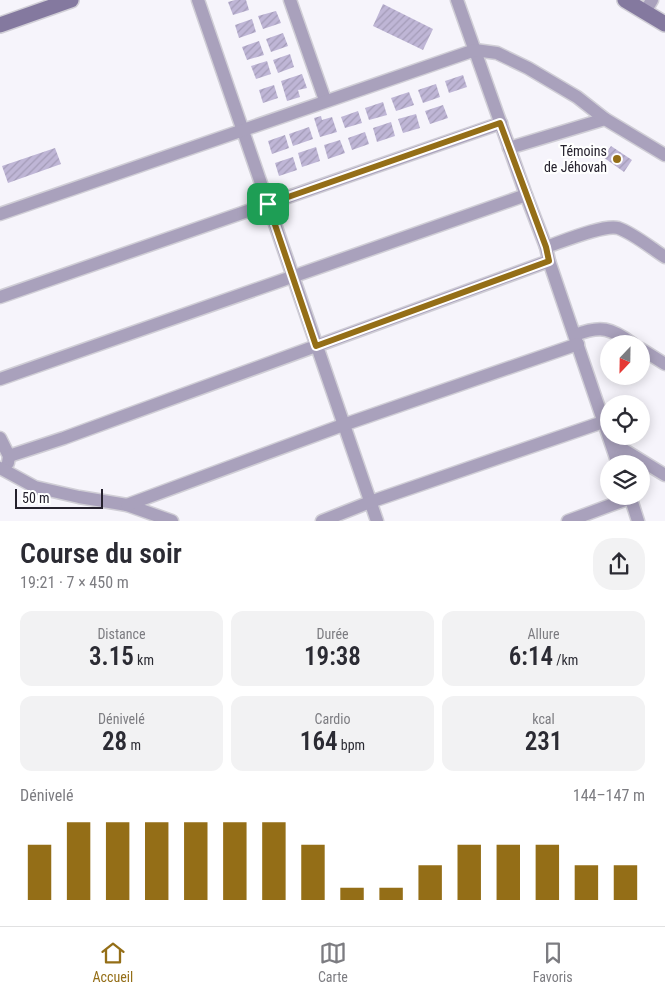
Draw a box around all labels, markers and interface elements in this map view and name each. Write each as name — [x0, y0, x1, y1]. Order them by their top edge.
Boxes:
place label: Témoins de Jéhovah — [544, 143, 607, 175]
marker: Témoins de Jéhovah — [611, 153, 623, 165]
pin — [247, 183, 289, 225]
icon: arrive — [254, 190, 282, 218]
north arrow — [600, 335, 650, 385]
map controls — [600, 335, 650, 505]
button: locate — [600, 395, 650, 445]
button: layers — [600, 455, 650, 505]
scale bar — [15, 486, 102, 509]
text: 50 m — [22, 490, 50, 506]
text: Course du soir — [20, 537, 182, 570]
button: share — [593, 538, 645, 590]
text: 19:21 · 7 × 450 m — [20, 573, 129, 592]
text: Distance — [97, 626, 146, 642]
text: Durée — [316, 626, 349, 642]
text: Allure — [528, 626, 559, 642]
text: 3.15 — [89, 642, 134, 671]
text: 19:38 — [304, 642, 361, 671]
text: 6:14 — [509, 642, 553, 671]
text: km — [134, 652, 154, 668]
text: /km — [553, 652, 578, 668]
text: Dénivelé — [98, 711, 145, 727]
text: Cardio — [315, 711, 350, 727]
text: kcal — [532, 711, 555, 727]
text: 28 — [102, 727, 127, 756]
text: 164 — [300, 727, 338, 756]
text: 231 — [525, 727, 562, 756]
text: m — [127, 737, 141, 753]
text: bpm — [338, 737, 365, 753]
text: Dénivelé — [20, 786, 73, 805]
text: 144–147 m — [573, 786, 645, 805]
tab: Accueil — [92, 939, 133, 985]
tab: Carte — [318, 939, 348, 985]
tab: Favoris — [533, 939, 573, 985]

